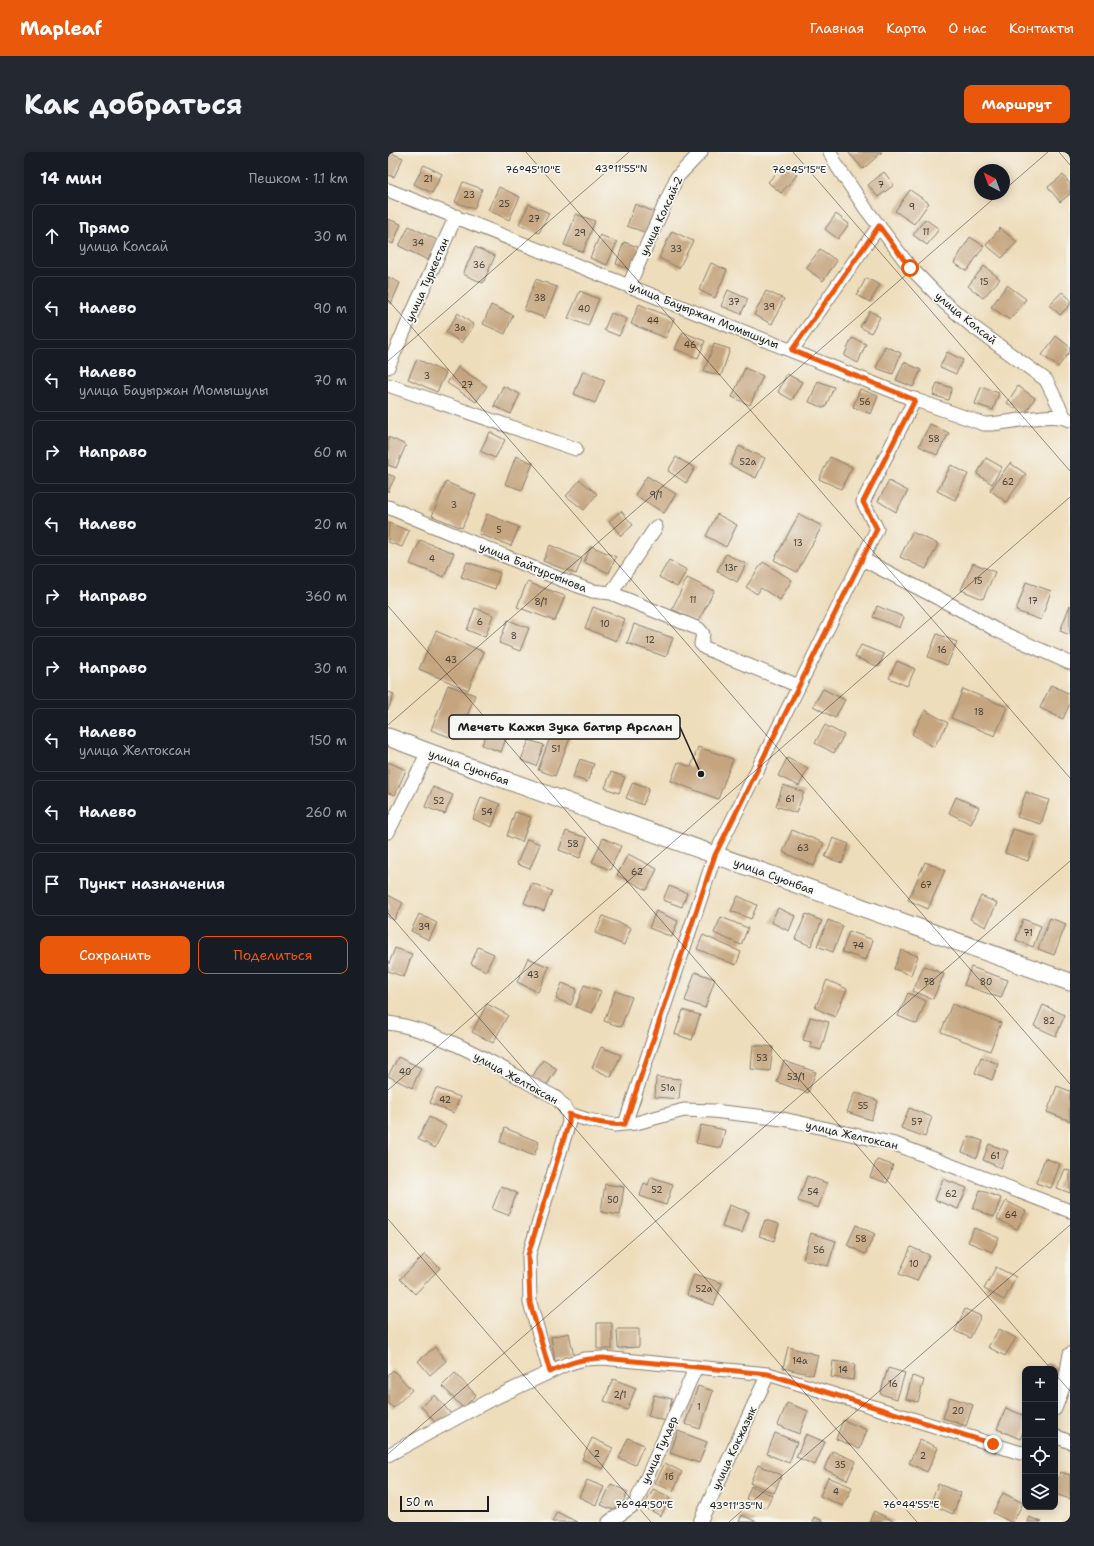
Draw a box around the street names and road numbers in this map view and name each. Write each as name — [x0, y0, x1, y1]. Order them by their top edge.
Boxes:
street label: улица Колсай-2 — [636, 174, 686, 258]
street label: улица Туркестан — [402, 236, 453, 325]
street label: улица Бауыржан Момышулы — [627, 278, 781, 352]
street label: улица Колсай — [932, 289, 1000, 348]
street label: улица Байтурсынова — [477, 539, 589, 596]
street label: улица Суюнбая — [426, 746, 511, 789]
street label: улица Суюнбая — [731, 855, 816, 898]
street label: улица Желтоксан — [471, 1049, 561, 1108]
street label: улица Желтоксан — [804, 1118, 900, 1153]
street label: улица Кокжазык — [709, 1404, 760, 1492]
street label: улица Гулдер — [638, 1414, 681, 1487]

